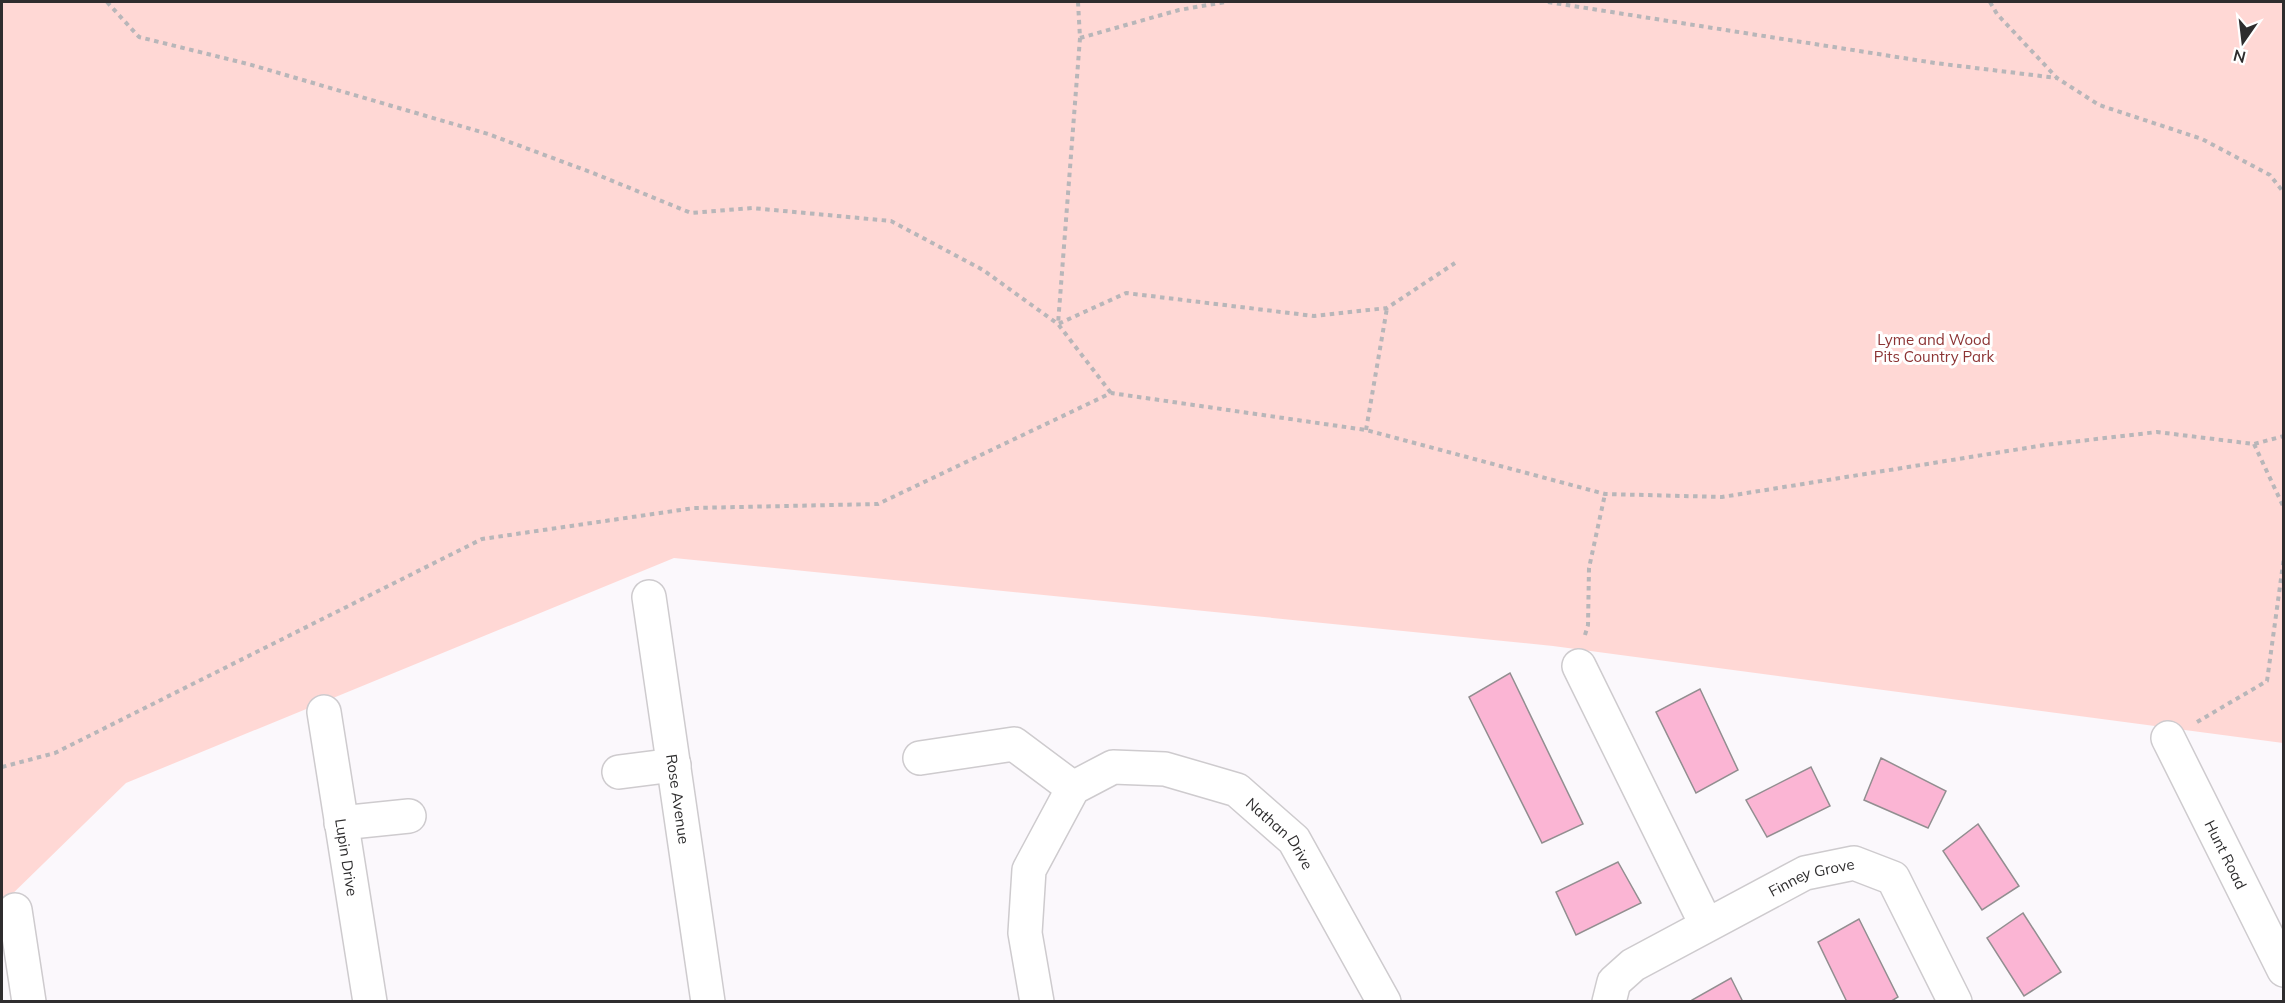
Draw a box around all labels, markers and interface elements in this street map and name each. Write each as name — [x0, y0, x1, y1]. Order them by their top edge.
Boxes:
north arrow — [2213, 12, 2273, 72]
text: N — [2231, 45, 2248, 68]
park label: Lyme and Wood Pits Country Park — [1874, 330, 1994, 366]
street label: Rose Avenue — [662, 753, 694, 845]
street label: Nathan Drive — [1242, 793, 1318, 872]
street label: Lupin Drive — [332, 817, 363, 897]
street label: Hunt Road — [2201, 817, 2251, 892]
street label: Finney Grove — [1765, 854, 1856, 900]

